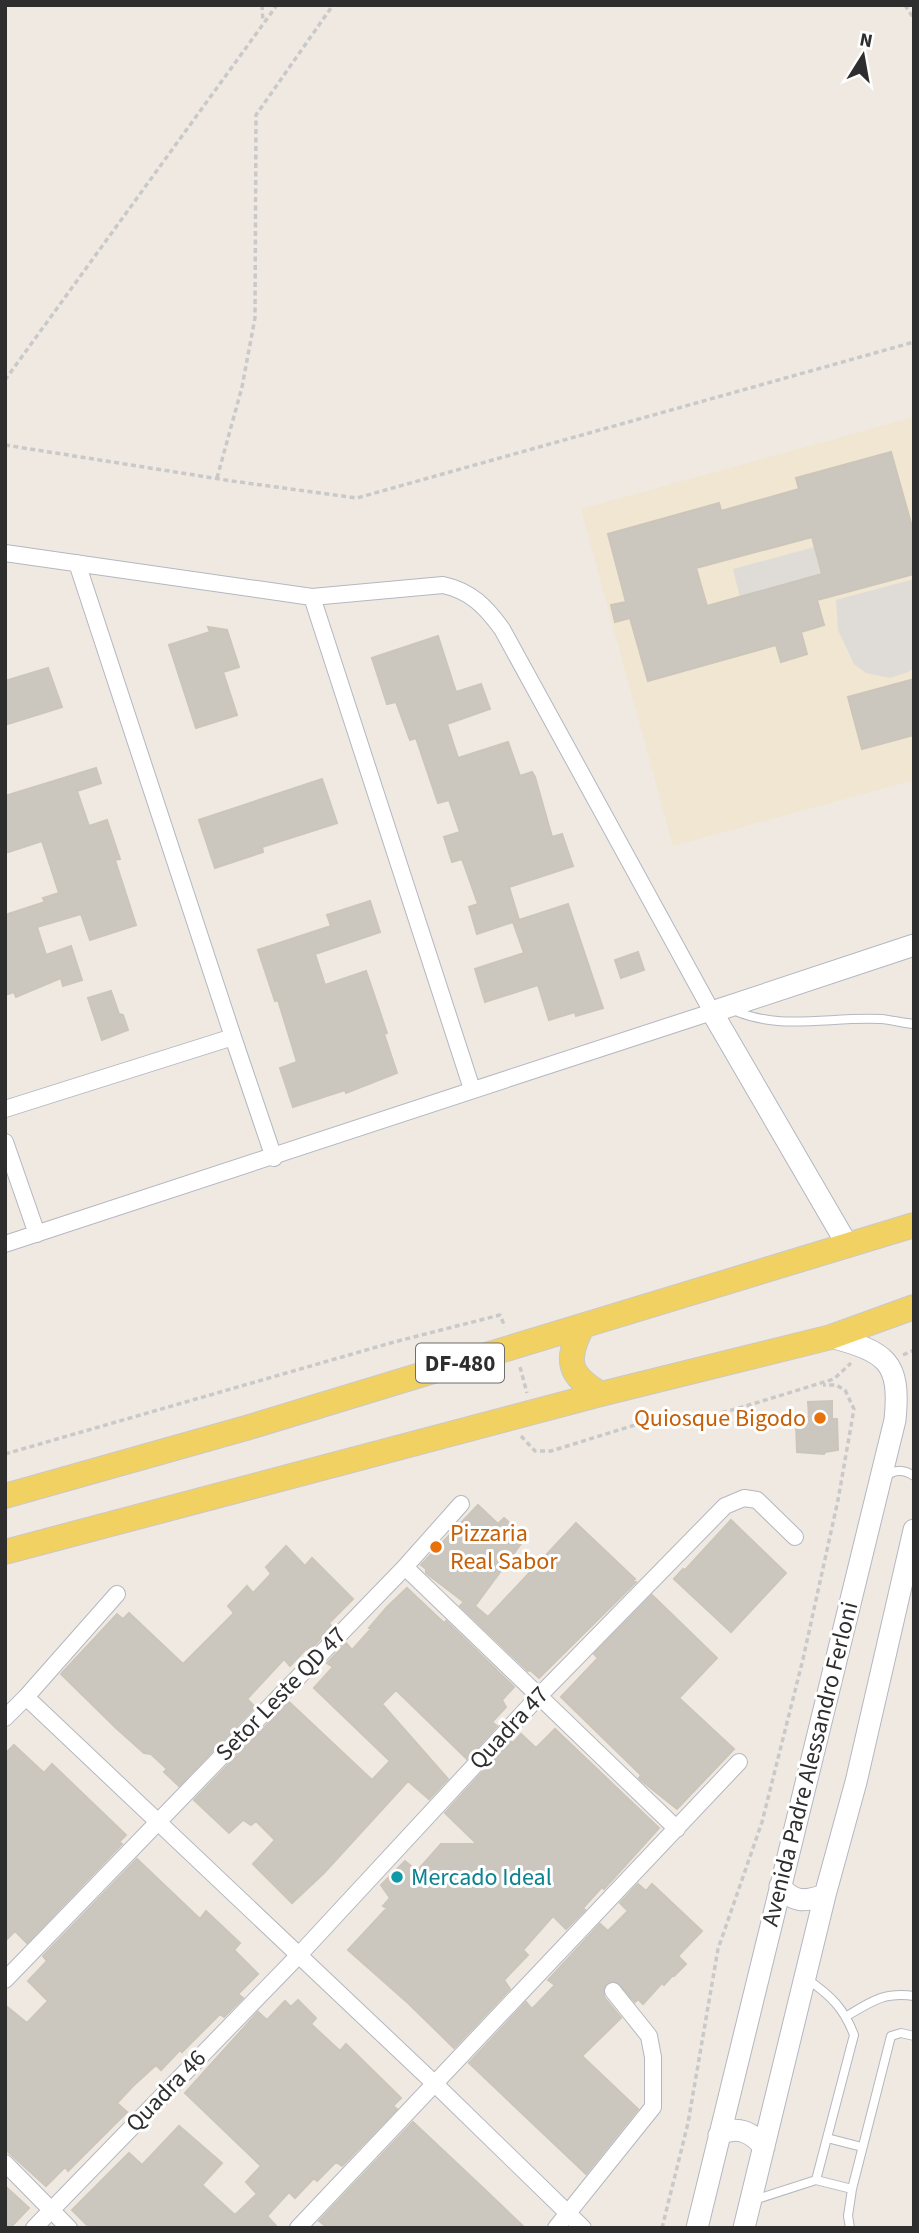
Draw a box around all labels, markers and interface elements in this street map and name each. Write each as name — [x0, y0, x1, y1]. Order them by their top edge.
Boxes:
north arrow — [828, 21, 898, 91]
text: N — [857, 26, 875, 55]
road number: DF-480 — [416, 1344, 504, 1382]
place label: Quiosque Bigodo — [634, 1401, 806, 1436]
marker: Quiosque Bigodo — [812, 1410, 828, 1426]
place label: Pizzaria Real Sabor — [450, 1516, 558, 1579]
marker: Pizzaria Real Sabor — [428, 1539, 444, 1555]
street label: Avenida Padre Alessandro Ferloni — [753, 1598, 867, 1930]
street label: Setor Leste QD 47 — [208, 1619, 354, 1769]
street label: Quadra 47 — [461, 1678, 557, 1778]
place label: Mercado Ideal — [411, 1860, 552, 1895]
marker: Mercado Ideal — [389, 1869, 405, 1885]
street label: Quadra 46 — [118, 2042, 214, 2140]

